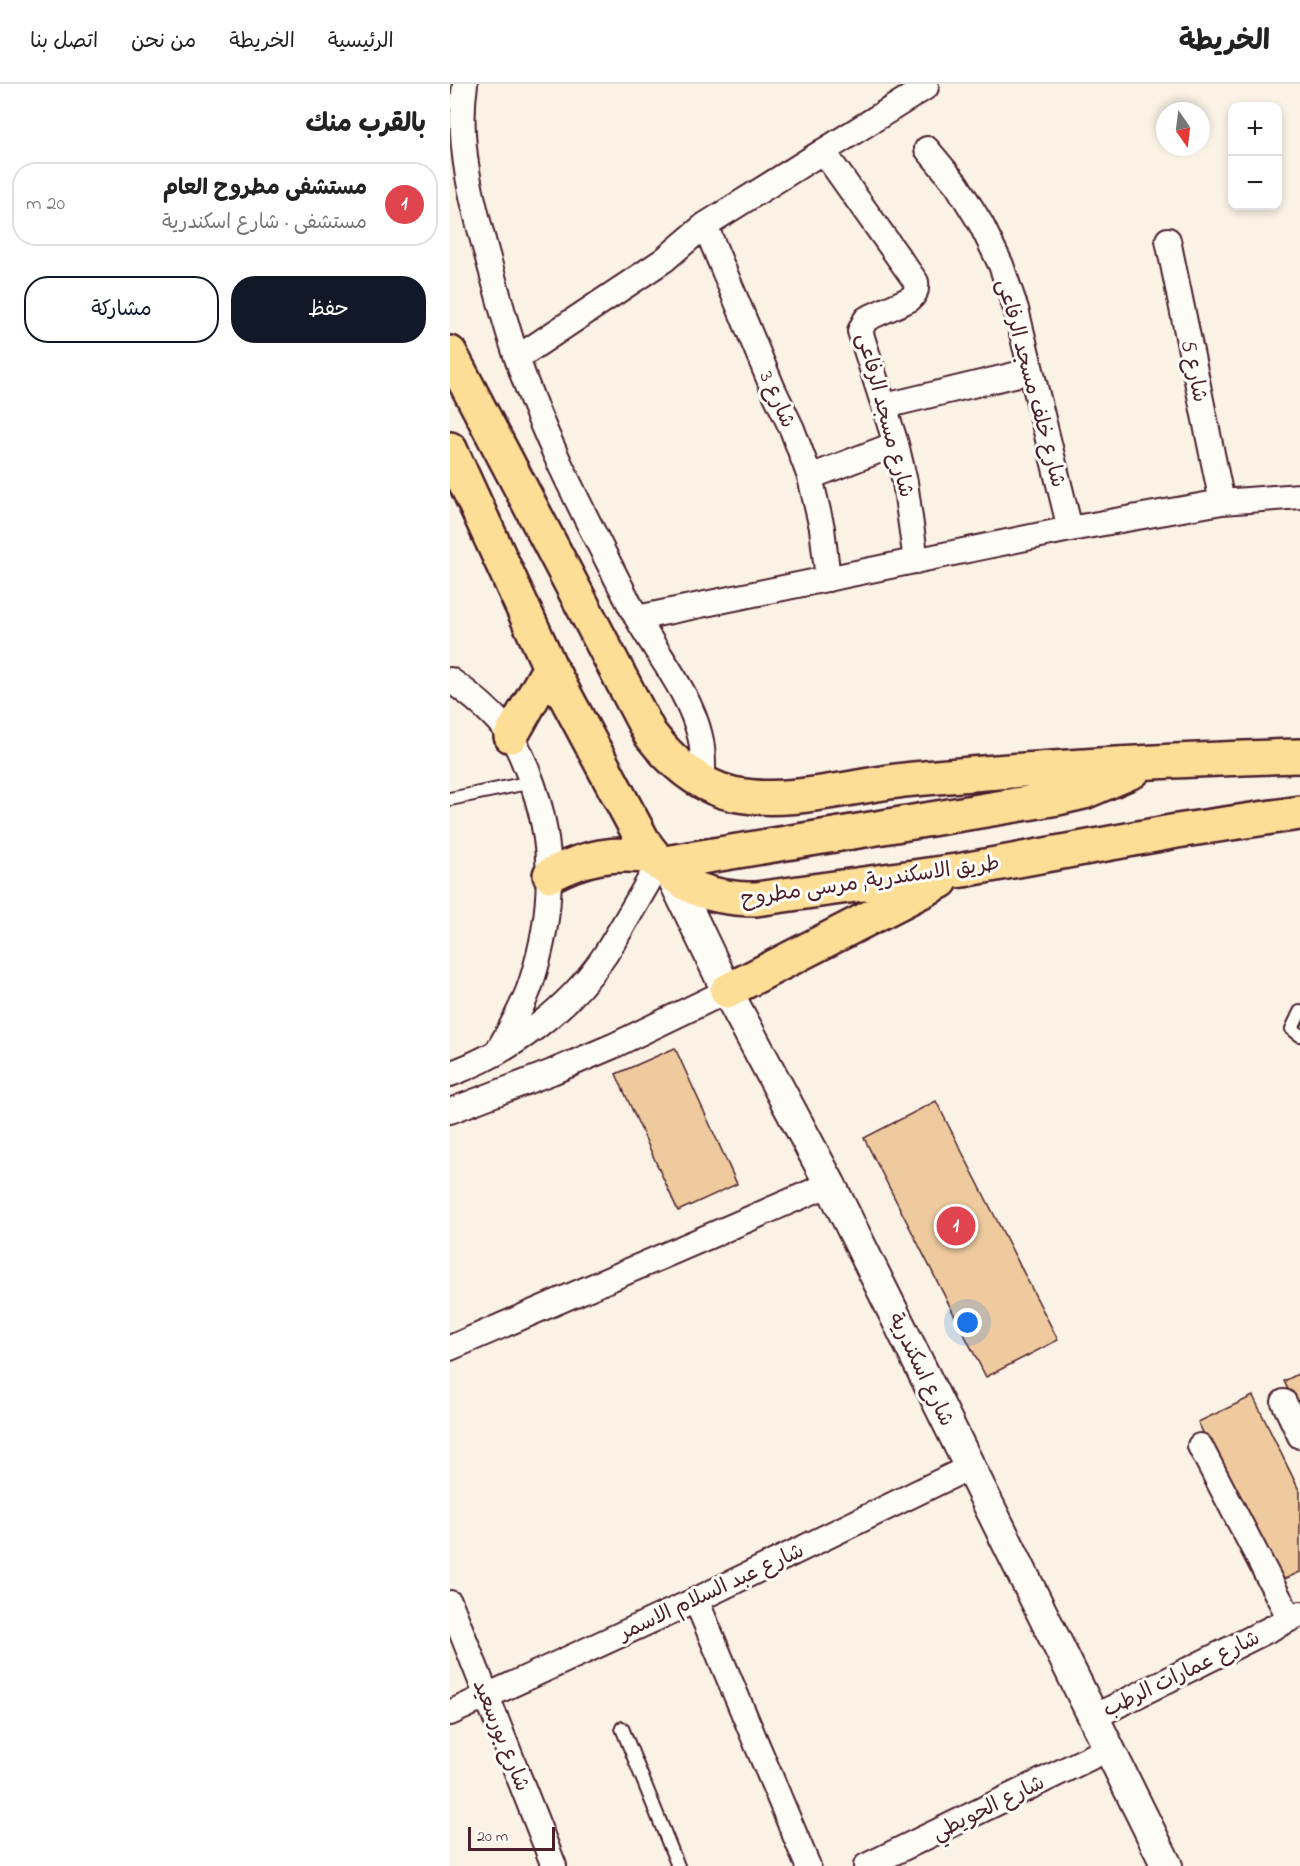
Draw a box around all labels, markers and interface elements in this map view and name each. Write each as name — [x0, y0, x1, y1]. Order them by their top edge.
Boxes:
text: الخريطة — [1179, 22, 1270, 63]
text: اتصل بنا — [30, 27, 98, 57]
text: من نحن — [131, 27, 196, 57]
text: الخريطة — [229, 27, 295, 57]
text: الرئيسية — [328, 27, 394, 57]
north arrow — [1156, 102, 1210, 156]
map controls — [1228, 102, 1282, 210]
button: + — [1228, 102, 1282, 156]
text: بالقرب منك — [305, 106, 426, 144]
button: − — [1228, 156, 1282, 210]
text: مستشفى مطروح العام — [163, 173, 367, 205]
text: 20 m — [26, 190, 65, 219]
text: 1 — [401, 190, 408, 219]
text: مستشفى · شارع اسكندرية — [162, 209, 367, 238]
button: مشاركة — [24, 276, 219, 343]
button: حفظ — [231, 276, 426, 343]
street label: شارع خلف مسجد الرفاعى — [988, 276, 1072, 491]
street label: شارع مسجد الرفاعى — [848, 330, 920, 501]
street label: شارع 5 — [1172, 338, 1214, 405]
street label: شارع 3 — [750, 367, 802, 433]
street label: طريق الاسكندرية, مرسى مطروح — [739, 849, 1002, 915]
pin: 1 — [936, 1204, 976, 1248]
street label: شارع اسكندرية — [880, 1308, 961, 1432]
your location — [953, 1308, 982, 1337]
street label: شارع عبد السلام الاسمر — [612, 1537, 809, 1650]
street label: شارع عمارات الرطب — [1098, 1624, 1265, 1726]
street label: شارع بورسعيد — [464, 1675, 536, 1796]
street label: شارع الحويطي — [928, 1769, 1051, 1851]
scale bar — [468, 1824, 555, 1852]
text: 20 m — [477, 1825, 508, 1849]

